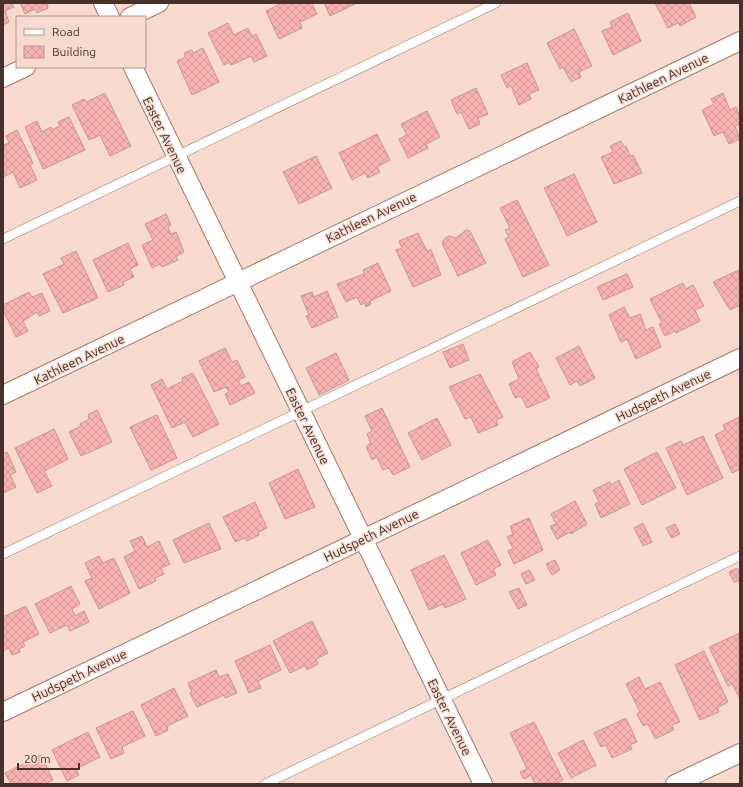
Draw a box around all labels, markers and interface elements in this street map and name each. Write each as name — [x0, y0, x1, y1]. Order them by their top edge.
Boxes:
legend — [16, 16, 146, 68]
text: Road — [52, 25, 80, 38]
text: Building — [52, 45, 96, 58]
street label: Kathleen Avenue — [615, 50, 711, 106]
street label: Easter Avenue — [140, 94, 190, 176]
street label: Kathleen Avenue — [323, 189, 419, 245]
street label: Kathleen Avenue — [31, 331, 127, 387]
street label: Hudspeth Avenue — [613, 366, 713, 424]
street label: Easter Avenue — [283, 385, 333, 467]
street label: Hudspeth Avenue — [321, 506, 421, 564]
street label: Hudspeth Avenue — [29, 646, 129, 704]
street label: Easter Avenue — [425, 676, 475, 758]
scale bar — [18, 745, 79, 771]
text: 20 m — [24, 752, 51, 765]

